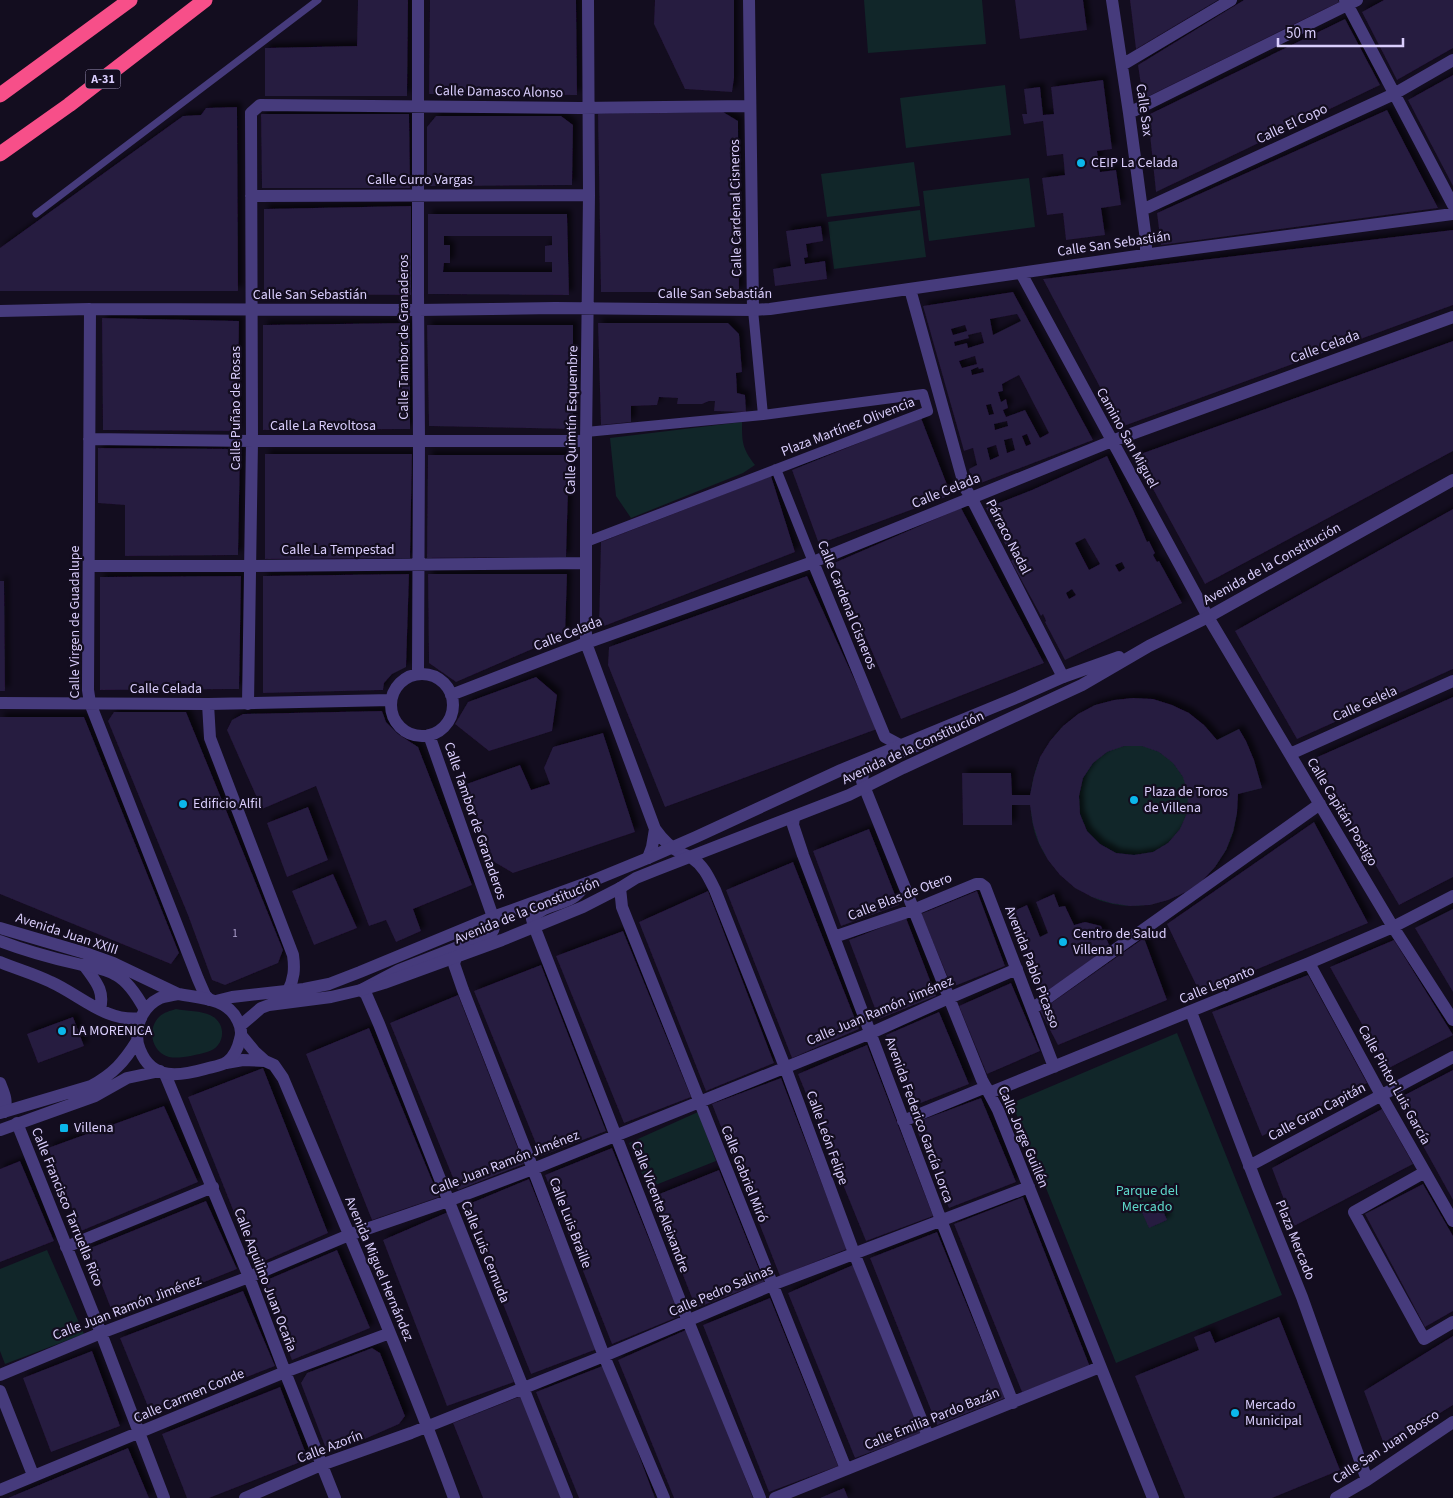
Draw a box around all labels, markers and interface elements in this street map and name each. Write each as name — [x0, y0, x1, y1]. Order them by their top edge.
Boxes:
scale bar — [1278, 15, 1403, 47]
text: 50 m — [1286, 23, 1316, 44]
road number: A-31 — [86, 70, 120, 88]
street label: Calle Damasco Alonso — [435, 81, 563, 103]
street label: Calle Sax — [1130, 83, 1158, 138]
street label: Calle El Copo — [1253, 99, 1331, 149]
street label: Calle Cardenal Cisneros — [725, 139, 747, 277]
place label: CEIP La Celada — [1091, 153, 1178, 173]
marker: CEIP La Celada — [1075, 157, 1087, 169]
street label: Calle Curro Vargas — [367, 170, 473, 190]
street label: Calle San Sebastián — [1056, 226, 1172, 262]
street label: Calle Tambor de Granaderos — [394, 254, 414, 420]
street label: Calle San Sebastián — [658, 284, 772, 304]
street label: Calle San Sebastián — [253, 285, 367, 305]
street label: Calle Celada — [1288, 325, 1362, 369]
street label: Calle Quimtín Esquembre — [561, 345, 583, 495]
street label: Calle Puñao de Rosas — [226, 346, 246, 470]
street label: Camino San Miguel — [1091, 384, 1163, 492]
street label: Plaza Martínez Olivencia — [778, 392, 918, 462]
street label: Calle La Revoltosa — [270, 416, 376, 436]
street label: Calle Celada — [909, 468, 983, 514]
street label: Párraco Nadal — [981, 496, 1036, 578]
street label: Avenida de la Constitución — [1199, 518, 1345, 610]
street label: Calle Cardenal Cisneros — [812, 537, 882, 673]
street label: Calle La Tempestad — [281, 540, 395, 560]
street label: Calle Virgen de Guadalupe — [65, 545, 85, 699]
street label: Calle Celada — [531, 612, 605, 656]
street label: Calle Celada — [130, 679, 202, 699]
street label: Calle Gelela — [1330, 681, 1400, 727]
street label: Avenida de la Constitución — [839, 706, 987, 790]
street label: Calle Tambor de Granaderos — [439, 740, 511, 903]
street label: Calle Capitán Postigo — [1302, 754, 1382, 870]
place label: Plaza de Toros de Villena — [1144, 782, 1228, 818]
place label: Edificio Alfil — [193, 794, 262, 814]
marker: Plaza de Toros de Villena — [1128, 794, 1140, 806]
marker: Edificio Alfil — [177, 798, 189, 810]
street label: Calle Blas de Otero — [845, 868, 955, 926]
street label: Avenida de la Constitución — [451, 873, 603, 949]
street label: Avenida Pablo Picasso — [999, 903, 1065, 1031]
street label: Avenida Juan XXIII — [13, 908, 121, 960]
place label: Centro de Salud Villena II — [1073, 924, 1166, 960]
house number: 1 — [232, 926, 238, 941]
marker: Centro de Salud Villena II — [1057, 936, 1069, 948]
street label: Calle Lepanto — [1176, 961, 1258, 1009]
street label: Calle Juan Ramón Jiménez — [804, 971, 957, 1051]
place label: LA MORENICA — [72, 1021, 153, 1041]
street label: Calle Pintor Luis García — [1353, 1021, 1435, 1149]
marker: LA MORENICA — [56, 1025, 68, 1037]
street label: Avenida Federico García Lorca — [880, 1034, 958, 1206]
street label: Calle Gran Capitán — [1265, 1078, 1369, 1146]
street label: Calle Jorge Guillén — [993, 1083, 1053, 1191]
street label: Calle León Felipe — [801, 1088, 853, 1188]
place label: Villena — [74, 1118, 113, 1138]
marker: Villena — [58, 1122, 70, 1134]
street label: Calle Gabriel Miró — [715, 1123, 773, 1225]
street label: Calle Francisco Tarruella Rico — [26, 1124, 108, 1290]
street label: Calle Juan Ramón Jiménez — [428, 1125, 582, 1201]
street label: Calle Vicente Aleixandre — [626, 1138, 694, 1276]
street label: Calle Luis Braille — [544, 1175, 596, 1271]
park label: Parque del Mercado — [1116, 1181, 1179, 1217]
street label: Avenida Miguel Hernández — [339, 1194, 419, 1344]
street label: Plaza Mercado — [1270, 1197, 1320, 1283]
street label: Calle Luis Cernuda — [455, 1198, 515, 1306]
street label: Calle Aquilino Juan Ocaña — [228, 1205, 302, 1355]
street label: Calle Pedro Salinas — [666, 1260, 776, 1322]
street label: Calle Juan Ramón Jiménez — [50, 1270, 204, 1346]
street label: Calle Carmen Conde — [130, 1364, 248, 1428]
street label: Calle Emilia Pardo Bazán — [861, 1383, 1003, 1455]
place label: Mercado Municipal — [1245, 1395, 1302, 1431]
street label: Calle San Juan Bosco — [1329, 1405, 1443, 1489]
marker: Mercado Municipal — [1229, 1407, 1241, 1419]
street label: Calle Azorín — [294, 1425, 366, 1469]

